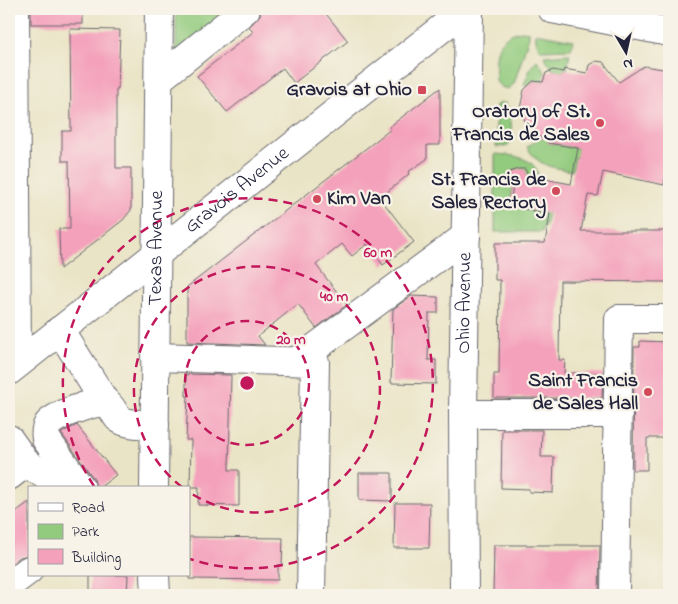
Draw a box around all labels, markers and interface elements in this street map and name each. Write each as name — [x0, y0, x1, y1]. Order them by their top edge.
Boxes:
north arrow — [600, 28, 650, 78]
text: N — [621, 52, 634, 74]
place label: Gravois at Ohio — [286, 76, 412, 105]
marker: Gravois at Ohio — [416, 84, 428, 96]
place label: Oratory of St. Francis de Sales — [452, 98, 590, 150]
marker: Oratory of St. Francis de Sales — [594, 117, 606, 129]
street label: Gravois Avenue — [179, 140, 296, 241]
place label: St. Francis de Sales Rectory — [431, 166, 547, 219]
place label: Kim Van — [327, 185, 391, 214]
marker: St. Francis de Sales Rectory — [550, 185, 562, 197]
street label: Texas Avenue — [141, 190, 172, 306]
marker: Kim Van — [311, 193, 323, 205]
text: 60 m — [363, 242, 393, 264]
street label: Ohio Avenue — [449, 252, 480, 354]
text: 40 m — [319, 286, 348, 308]
text: 20 m — [275, 329, 306, 351]
place label: Saint Francis de Sales Hall — [528, 367, 638, 419]
centre of rings — [238, 374, 256, 392]
marker: Saint Francis de Sales Hall — [642, 386, 654, 398]
legend — [28, 486, 190, 576]
text: Road — [72, 497, 105, 519]
text: Park — [72, 521, 100, 543]
text: Building — [71, 547, 121, 570]

